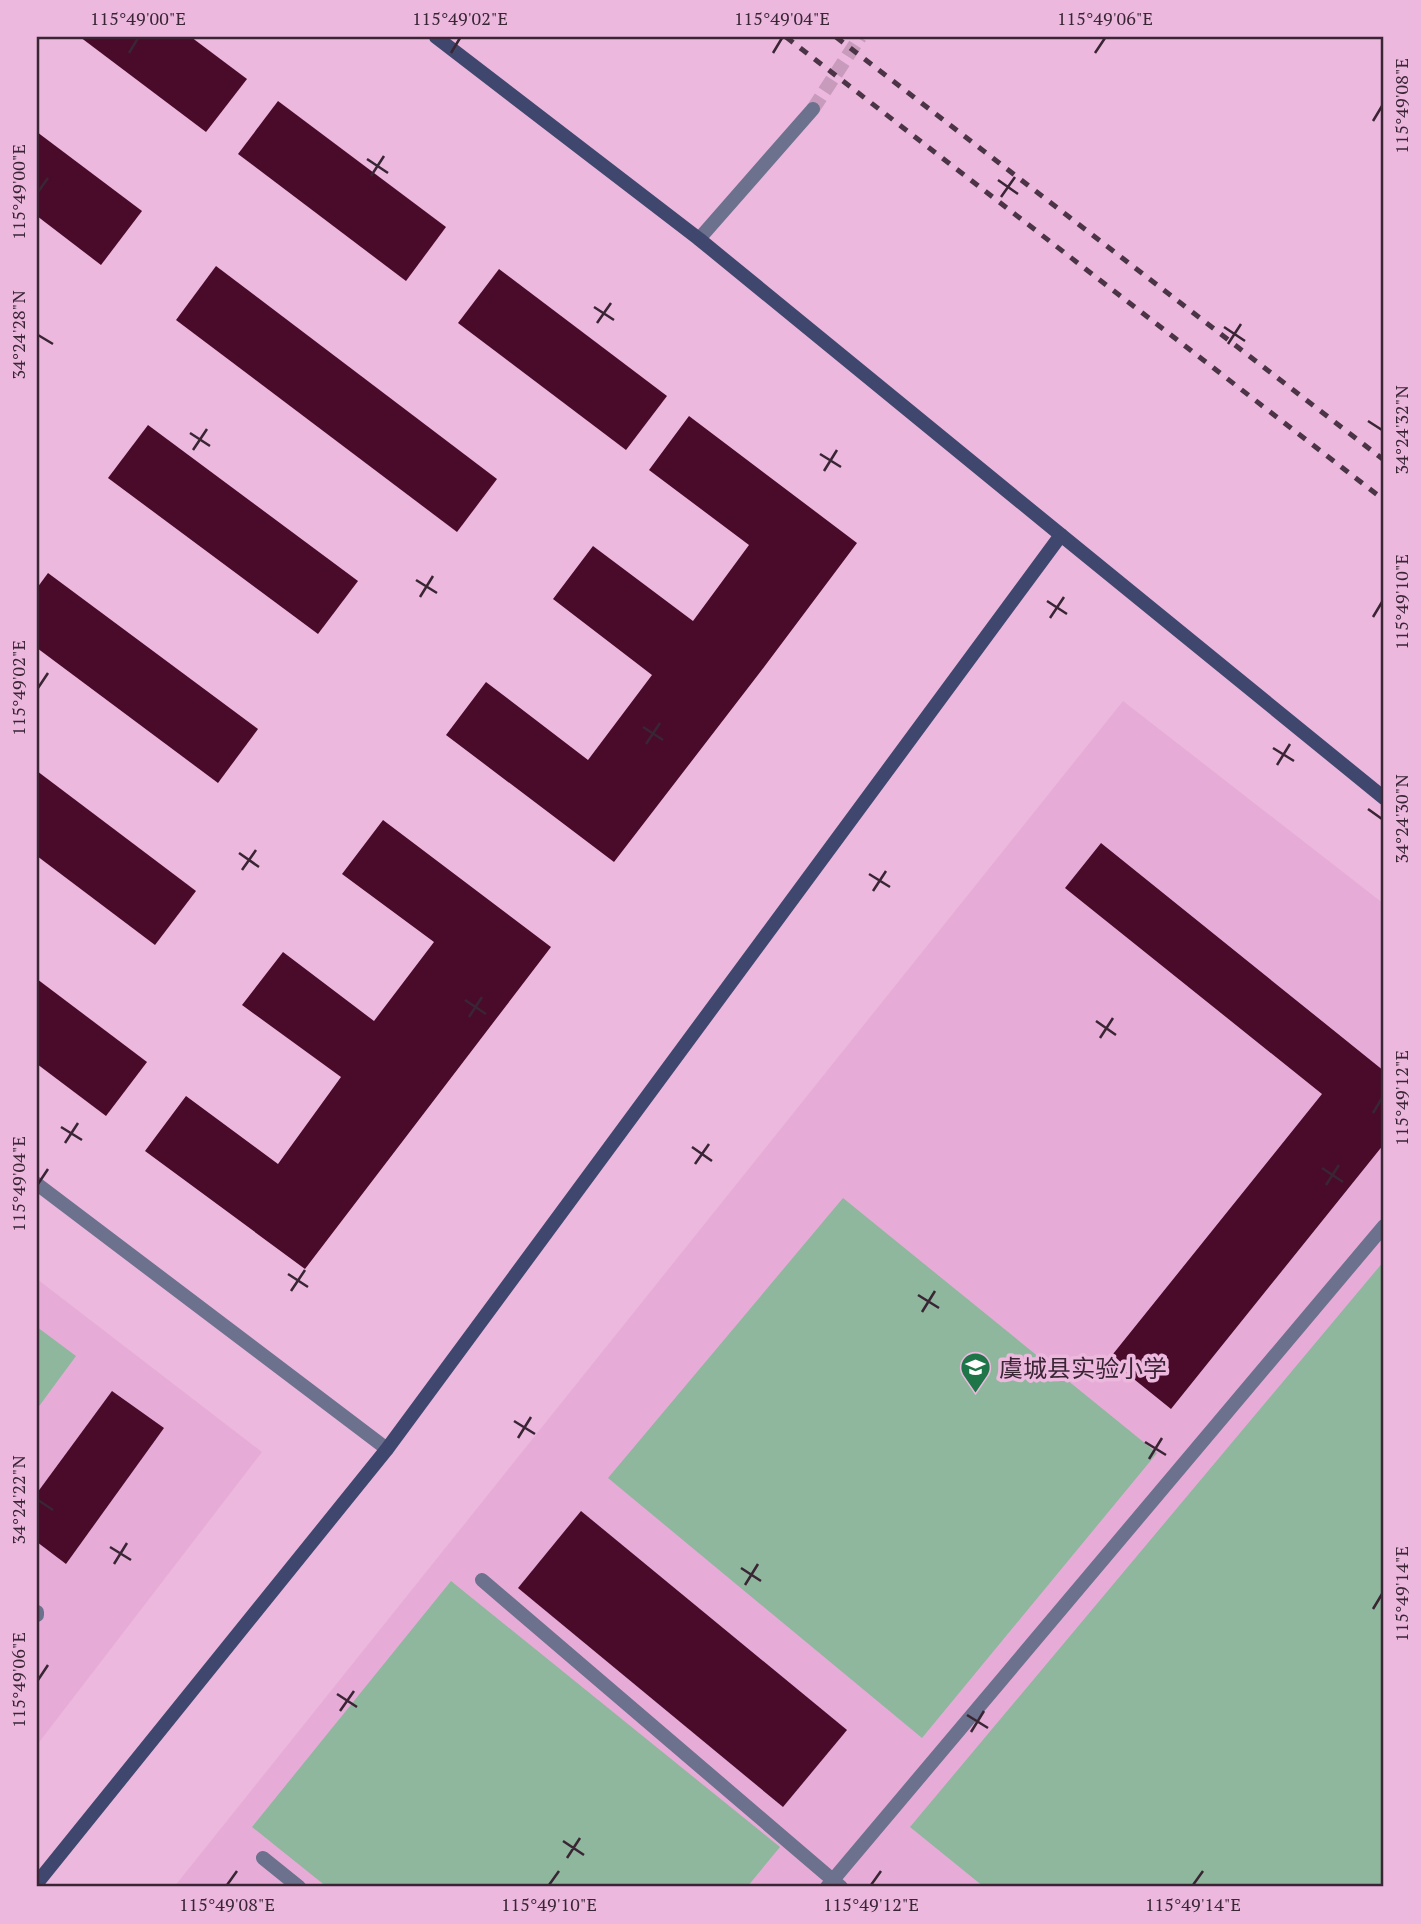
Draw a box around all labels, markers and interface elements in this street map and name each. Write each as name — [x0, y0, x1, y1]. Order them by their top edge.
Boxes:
text: 115°49'00"E — [90, 6, 186, 30]
text: 115°49'02"E — [412, 6, 508, 30]
text: 115°49'04"E — [734, 6, 830, 30]
text: 115°49'06"E — [1057, 6, 1153, 30]
text: 115°49'08"E — [1389, 58, 1413, 154]
text: 115°49'00"E — [6, 144, 30, 240]
text: 34°24'28"N — [6, 290, 30, 380]
text: 34°24'32"N — [1389, 385, 1413, 475]
text: 115°49'10"E — [1389, 554, 1413, 650]
text: 115°49'02"E — [6, 640, 30, 736]
text: 34°24'30"N — [1389, 774, 1413, 864]
text: 115°49'12"E — [1389, 1050, 1413, 1146]
text: 115°49'04"E — [6, 1136, 30, 1232]
school or university icon: 虞城县实验小学 — [959, 1351, 993, 1395]
place label: 虞城县实验小学 — [999, 1352, 1167, 1384]
text: 34°24'22"N — [6, 1455, 30, 1545]
text: 115°49'14"E — [1389, 1546, 1413, 1642]
text: 115°49'06"E — [6, 1632, 30, 1728]
text: 115°49'08"E — [179, 1892, 275, 1916]
text: 115°49'10"E — [501, 1892, 597, 1916]
text: 115°49'12"E — [823, 1892, 919, 1916]
text: 115°49'14"E — [1145, 1892, 1241, 1916]

